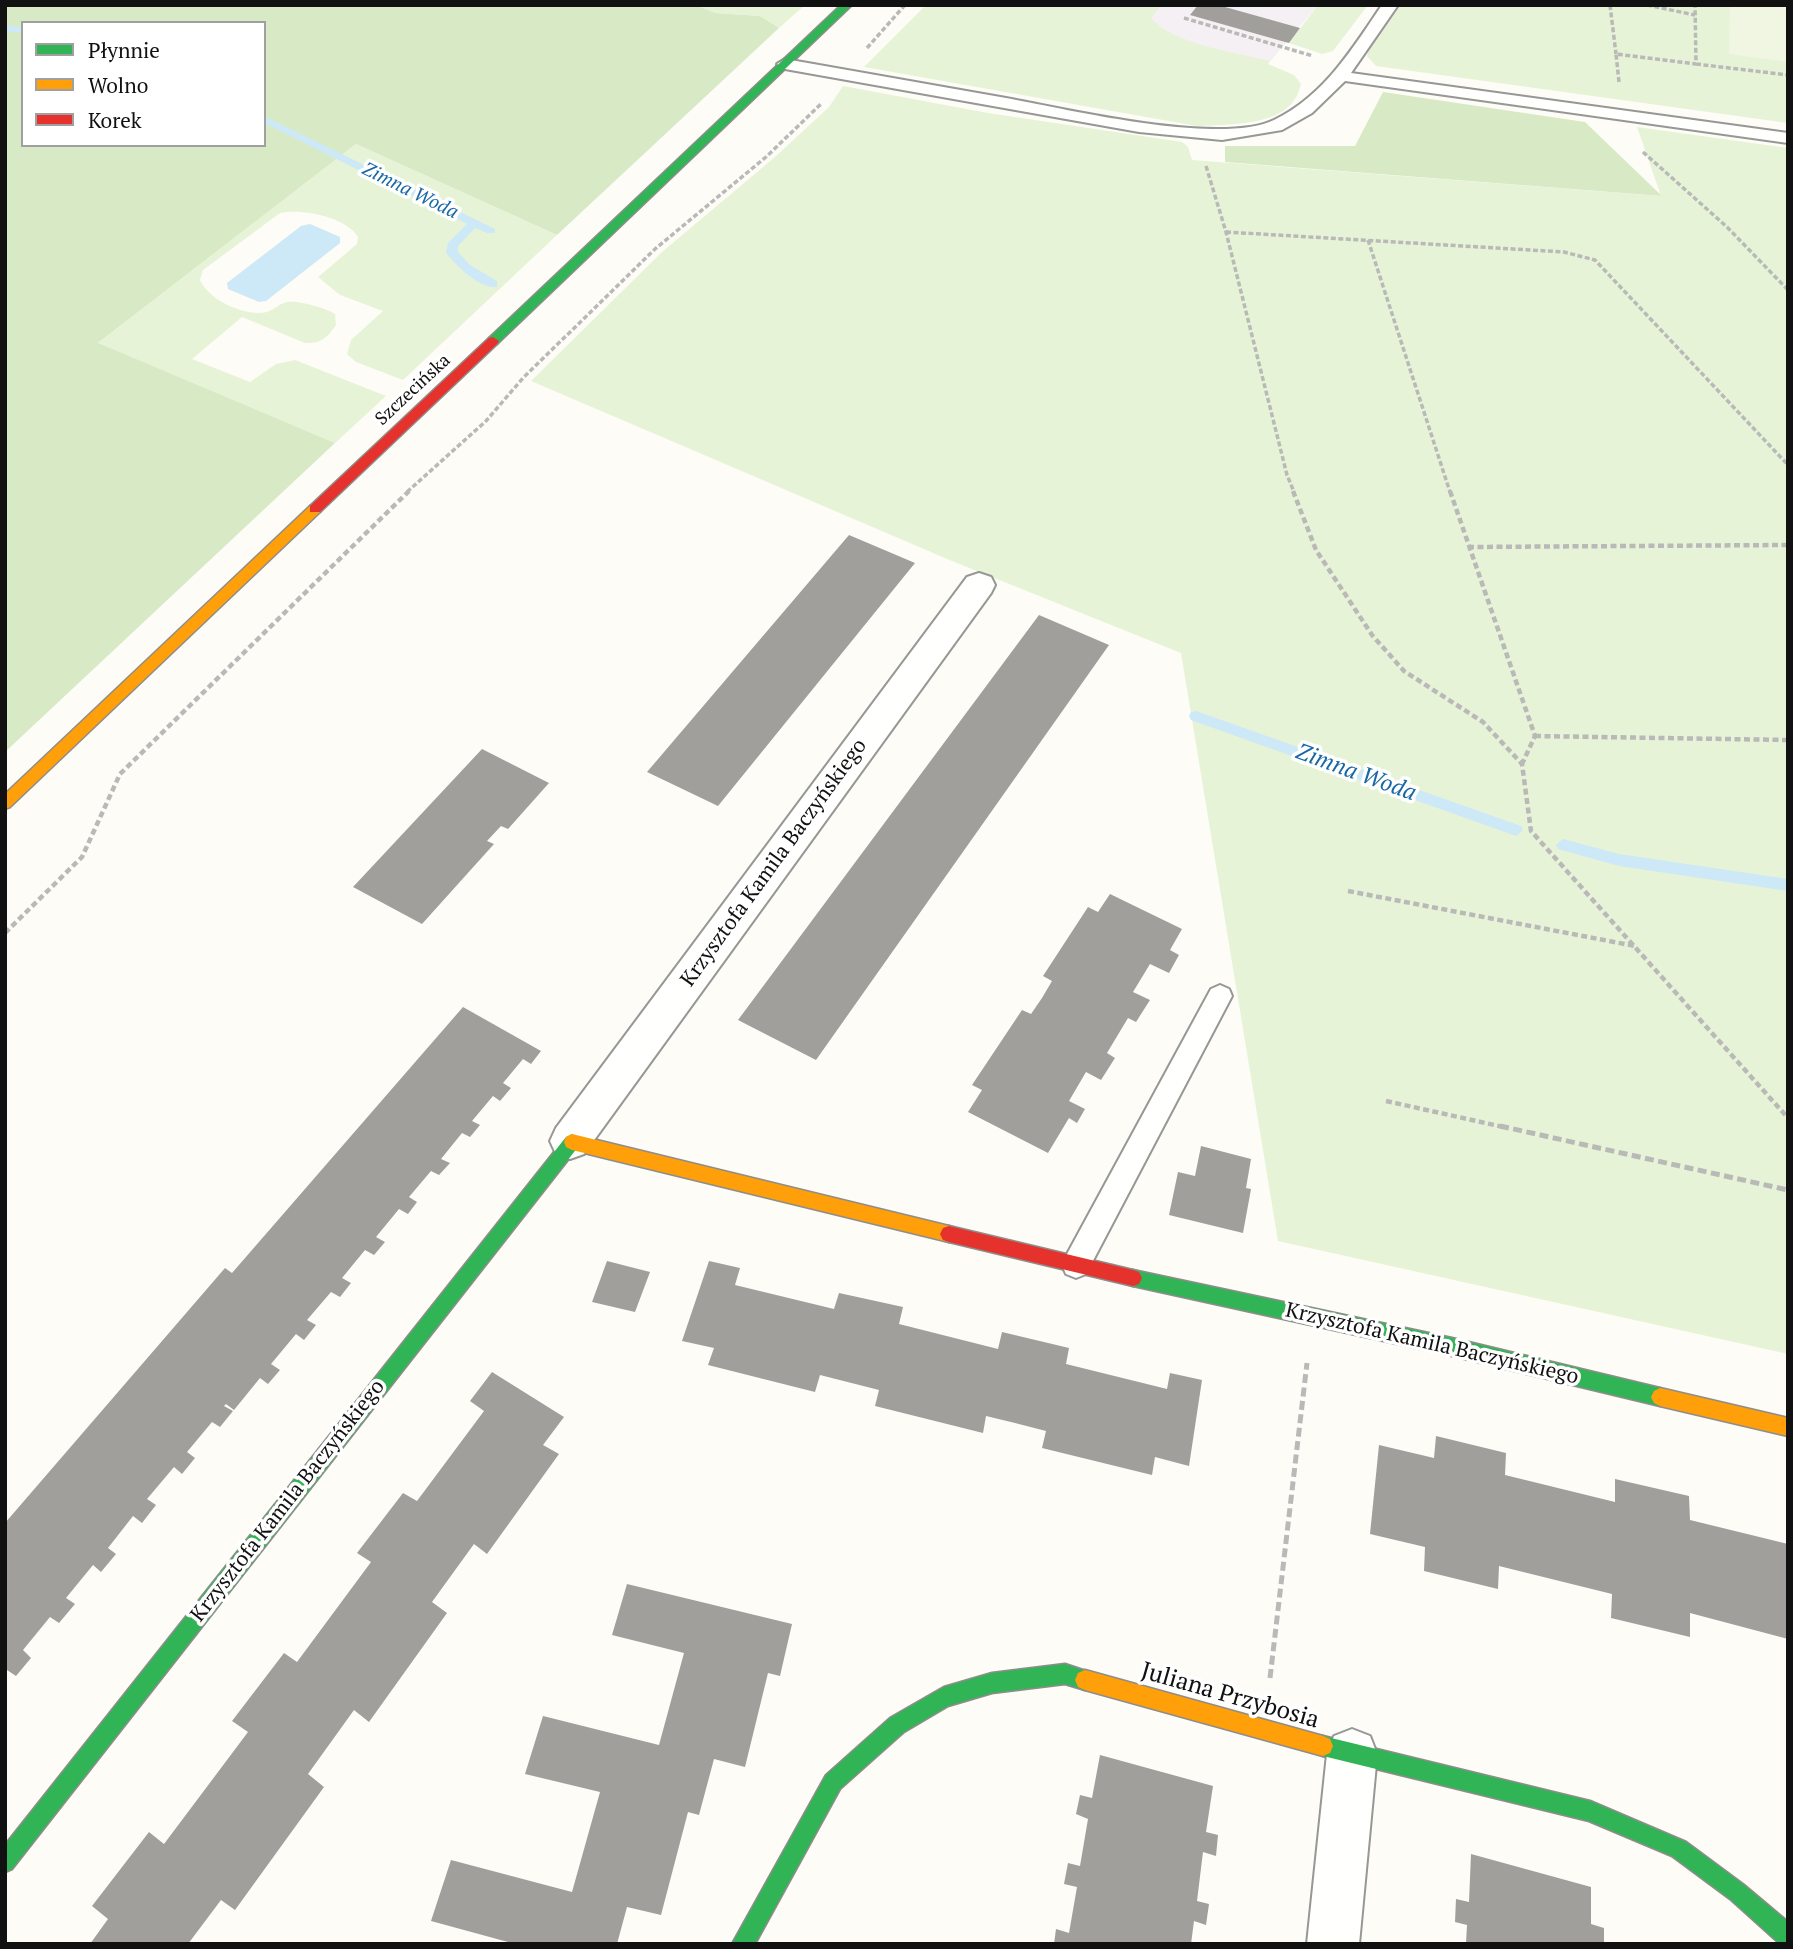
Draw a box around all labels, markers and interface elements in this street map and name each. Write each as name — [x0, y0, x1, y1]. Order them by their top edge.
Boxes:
legend — [21, 21, 266, 147]
text: Płynnie — [88, 36, 160, 64]
text: Wolno — [88, 71, 148, 99]
text: Korek — [88, 106, 142, 134]
water label: Zimna Woda — [358, 158, 462, 224]
street label: Szczecińska — [371, 350, 455, 430]
street label: Krzysztofa Kamila Baczyńskiego — [676, 734, 872, 992]
water label: Zimna Woda — [1292, 738, 1420, 808]
street label: Krzysztofa Kamila Baczyńskiego — [1283, 1298, 1581, 1390]
street label: Krzysztofa Kamila Baczyńskiego — [186, 1375, 390, 1627]
street label: Juliana Przybosia — [1138, 1657, 1322, 1735]

